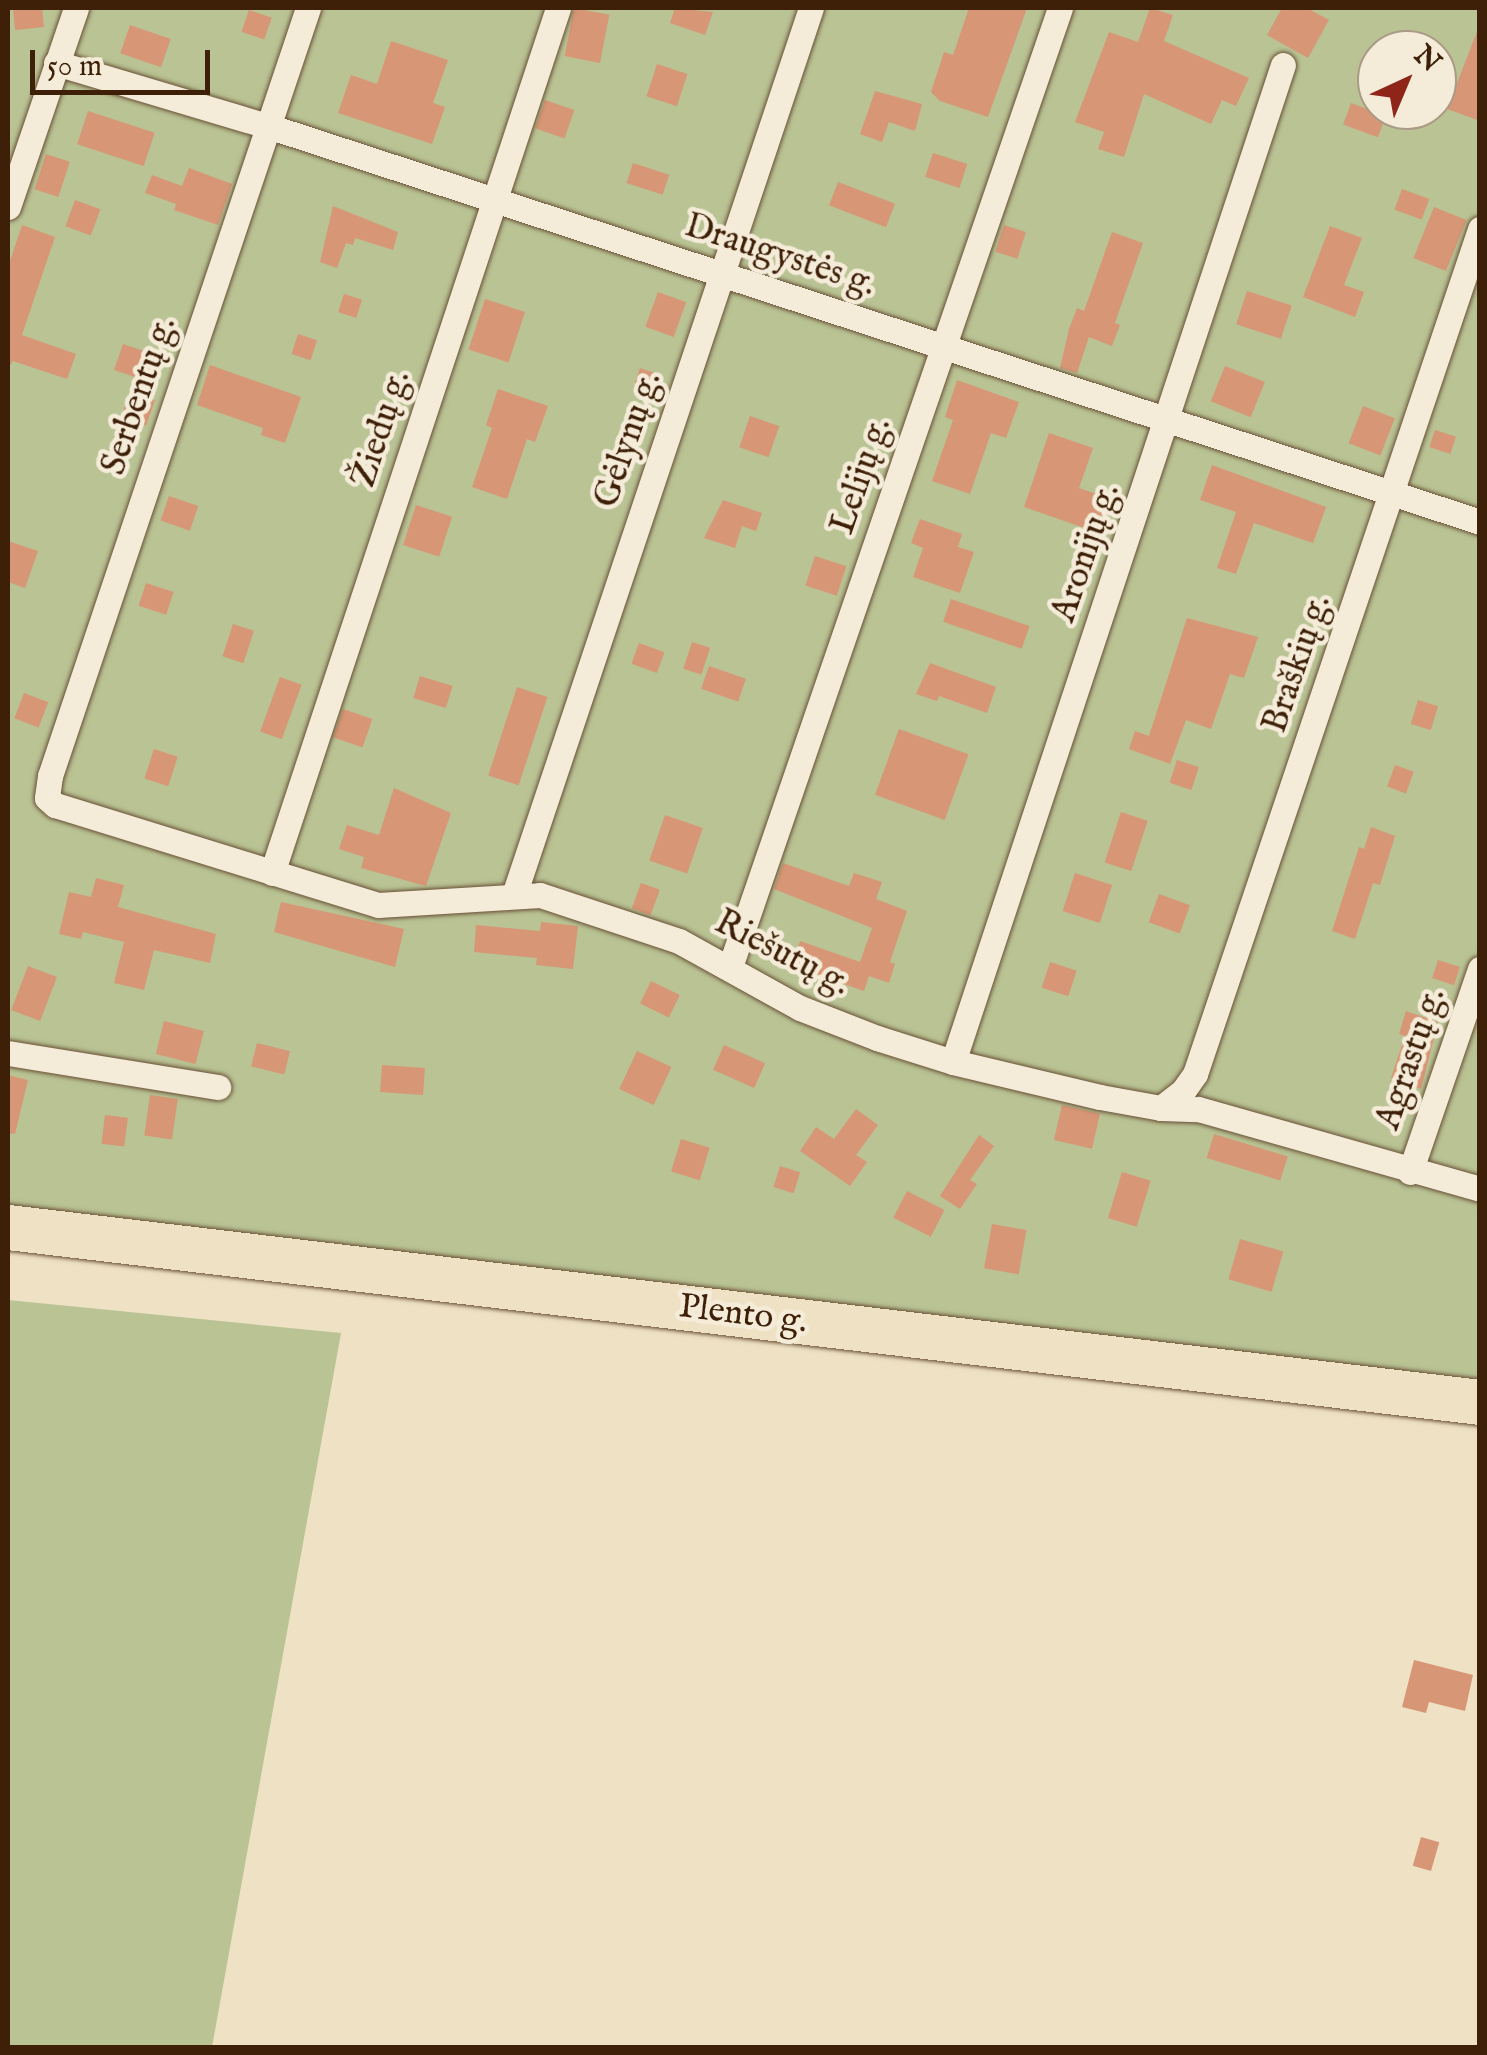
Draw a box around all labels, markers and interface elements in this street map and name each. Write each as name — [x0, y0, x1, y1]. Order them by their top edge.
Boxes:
scale bar — [35, 30, 215, 92]
north arrow — [1357, 30, 1457, 130]
text: N — [1406, 38, 1448, 80]
text: 50 m — [47, 48, 102, 86]
street label: Draugystės g. — [679, 205, 881, 307]
street label: Serbentų g. — [93, 312, 187, 480]
street label: Žiedų g. — [343, 365, 421, 493]
street label: Gėlynų g. — [586, 367, 672, 513]
street label: Lelijų g. — [823, 412, 901, 540]
street label: Aronijų g. — [1044, 478, 1130, 628]
street label: Braškių g. — [1255, 589, 1341, 739]
street label: Riešutų g. — [707, 902, 857, 1006]
street label: Agrastų g. — [1368, 983, 1456, 1135]
street label: Plento g. — [676, 1286, 810, 1344]

